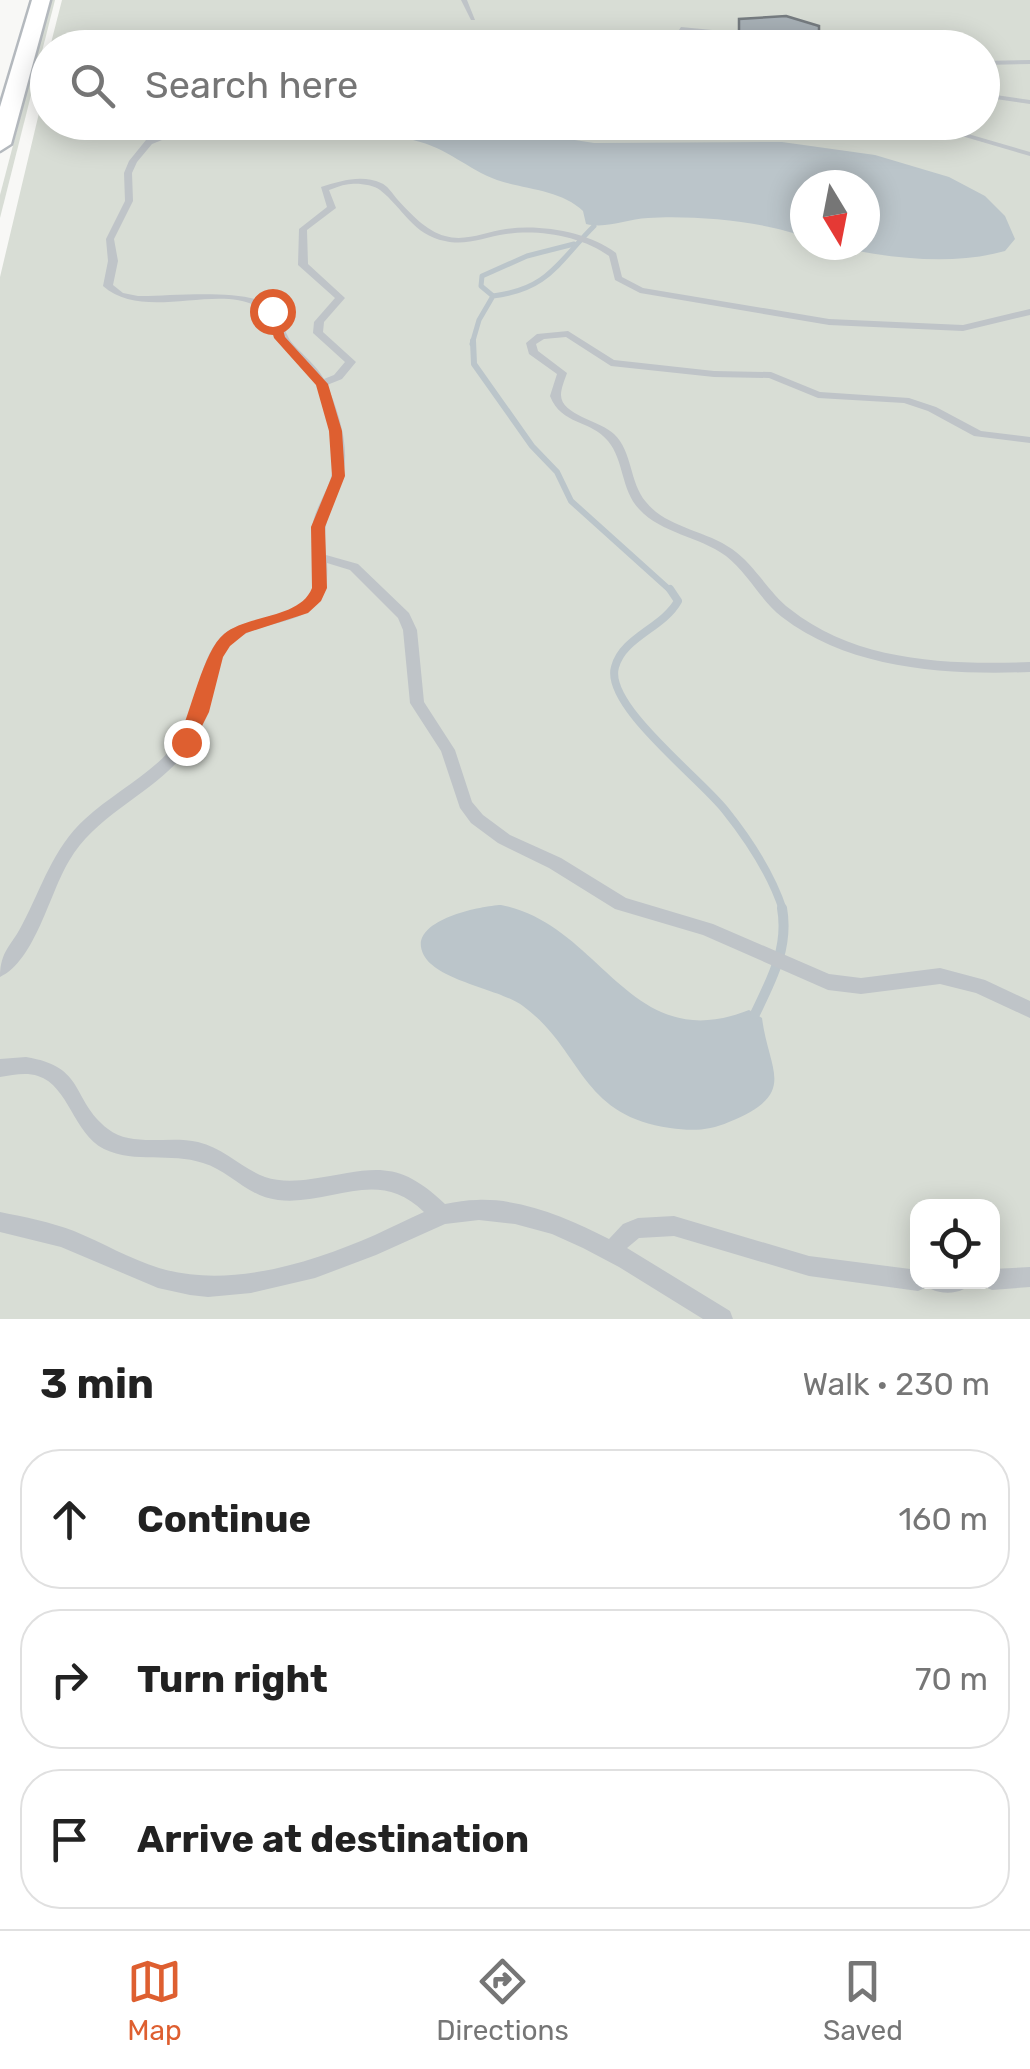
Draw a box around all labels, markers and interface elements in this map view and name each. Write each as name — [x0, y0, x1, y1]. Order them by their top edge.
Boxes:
search box — [30, 30, 1000, 140]
icon: search — [65, 58, 120, 113]
text: Search here — [145, 62, 358, 108]
north arrow — [790, 170, 880, 260]
route start — [250, 289, 296, 335]
route end — [164, 720, 210, 766]
map controls — [910, 1199, 1000, 1289]
button: locate — [910, 1199, 1000, 1289]
text: 3 min — [40, 1359, 154, 1409]
text: Walk · 230 m — [803, 1365, 990, 1403]
icon: ahead — [42, 1492, 97, 1547]
text: Continue — [137, 1496, 311, 1542]
text: 160 m — [898, 1500, 988, 1538]
icon: right — [42, 1652, 97, 1707]
text: Turn right — [137, 1656, 328, 1702]
text: 70 m — [915, 1660, 988, 1698]
icon: arrive — [42, 1812, 97, 1867]
text: Arrive at destination — [137, 1816, 529, 1862]
tab: Map — [127, 1954, 182, 2047]
tab: Directions — [436, 1954, 569, 2047]
tab: Saved — [823, 1954, 903, 2047]

